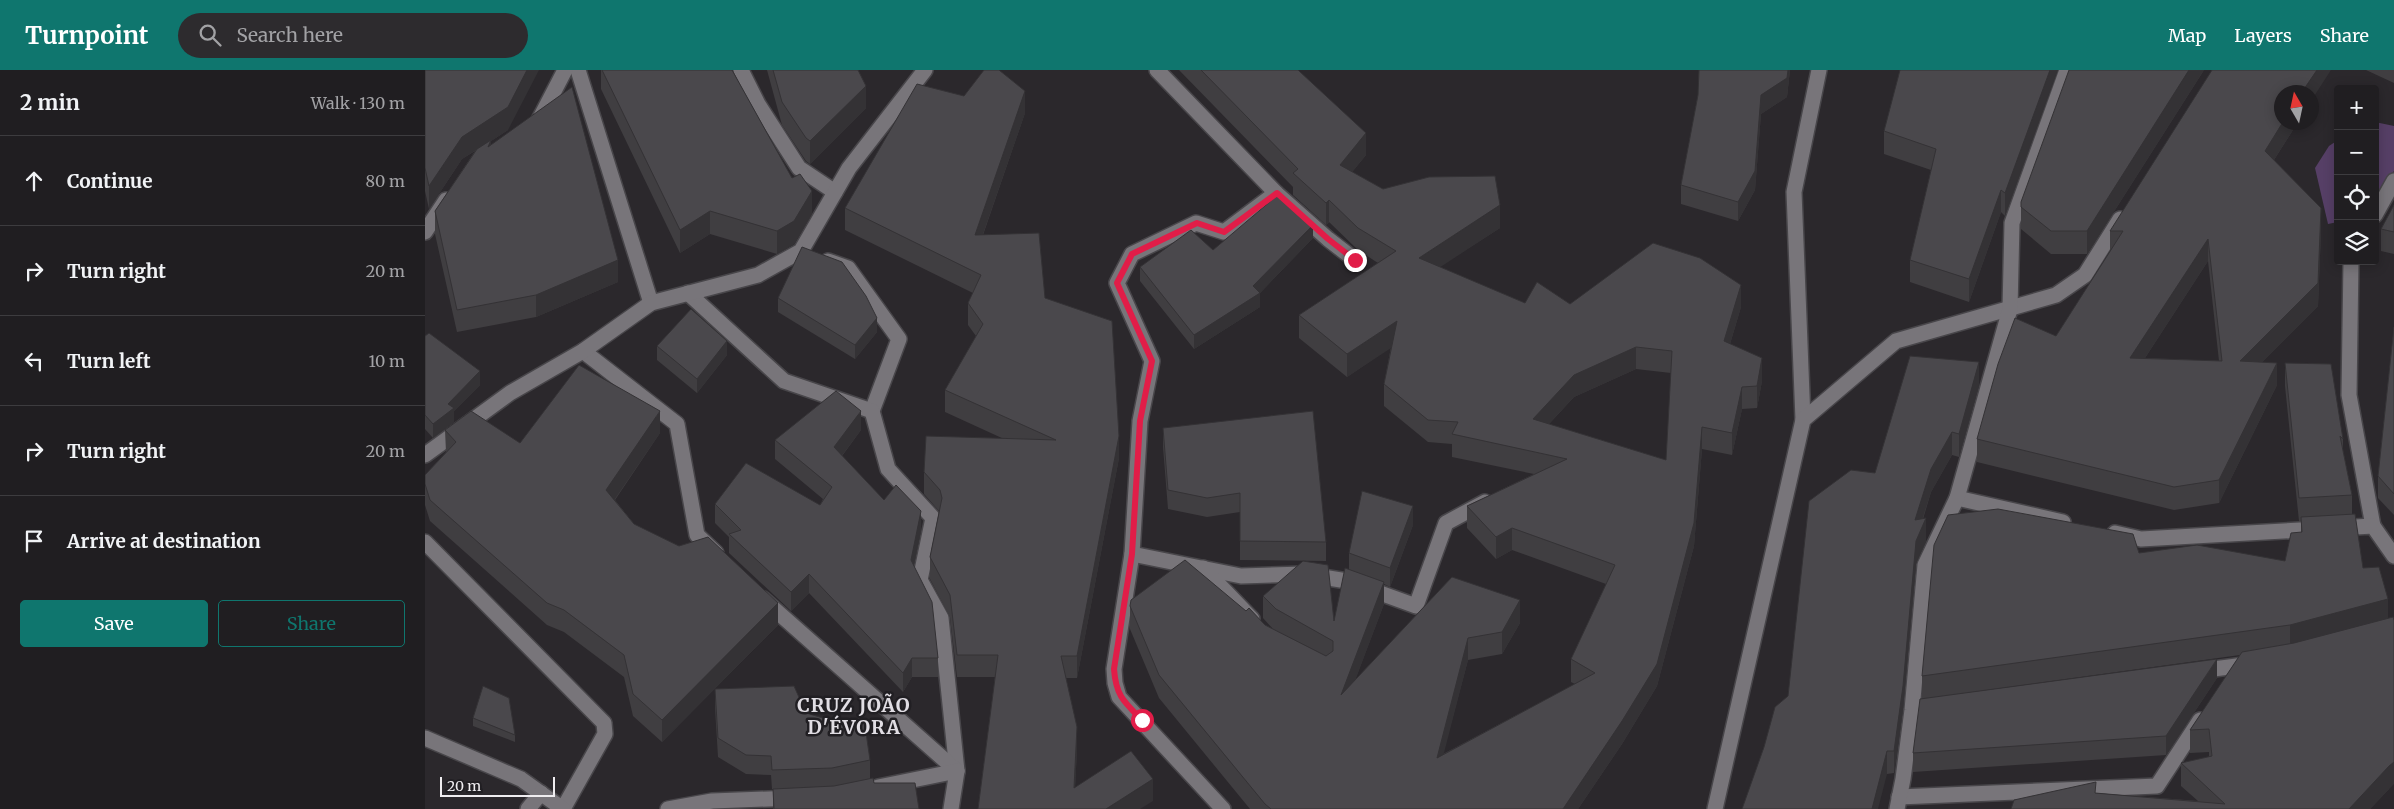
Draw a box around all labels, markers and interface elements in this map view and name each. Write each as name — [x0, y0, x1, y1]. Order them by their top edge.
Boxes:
search box — [178, 13, 528, 58]
text: Turnpoint — [25, 20, 148, 51]
icon: search — [196, 21, 224, 49]
text: Search here — [236, 23, 343, 47]
text: Map — [2168, 24, 2206, 47]
text: Layers — [2234, 24, 2292, 47]
text: Share — [2320, 24, 2369, 47]
north arrow — [2274, 85, 2319, 130]
map controls — [2334, 85, 2379, 265]
button: + — [2334, 85, 2379, 130]
text: 2 min — [20, 89, 80, 116]
text: Walk · 130 m — [311, 93, 405, 113]
button: − — [2334, 130, 2379, 175]
icon: ahead — [20, 167, 48, 195]
text: Continue — [67, 169, 153, 193]
text: 80 m — [366, 171, 405, 191]
button: locate — [2334, 175, 2379, 220]
button: layers — [2334, 220, 2379, 265]
route end — [1344, 249, 1367, 272]
icon: right — [20, 257, 48, 285]
text: Turn right — [67, 259, 166, 283]
text: 20 m — [366, 261, 405, 281]
icon: left — [20, 347, 48, 375]
text: Turn left — [67, 349, 151, 373]
text: 10 m — [368, 351, 405, 371]
icon: right — [20, 437, 48, 465]
text: Turn right — [67, 439, 166, 463]
text: 20 m — [366, 441, 405, 461]
icon: arrive — [20, 527, 48, 555]
text: Arrive at destination — [67, 529, 261, 553]
button: Save — [20, 600, 208, 647]
button: Share — [218, 600, 405, 647]
district label: CRUZ JOÃO D'ÉVORA — [797, 693, 911, 739]
route start — [1131, 709, 1154, 732]
scale bar — [440, 774, 555, 797]
text: 20 m — [447, 777, 481, 795]

